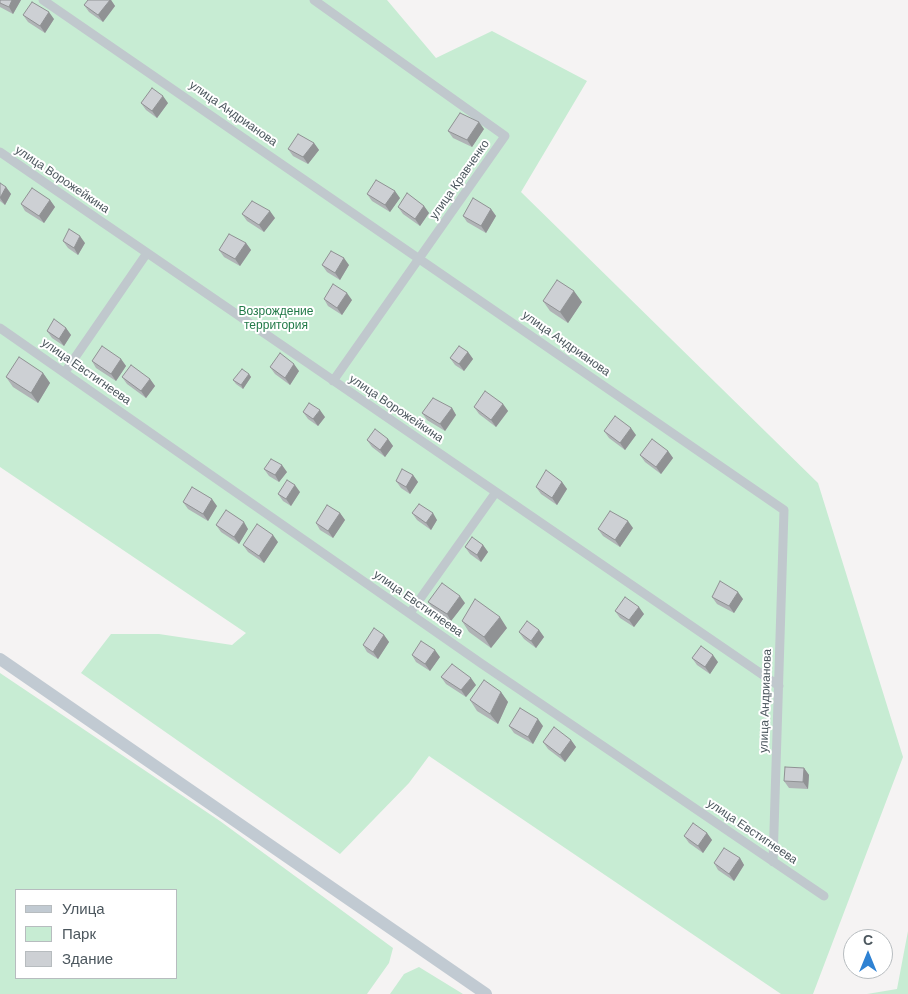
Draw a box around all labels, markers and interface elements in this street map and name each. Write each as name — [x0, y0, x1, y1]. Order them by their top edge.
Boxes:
street label: улица Андрианова — [186, 78, 280, 150]
street label: улица Кравченко — [427, 137, 493, 223]
street label: улица Ворожейкина — [12, 143, 112, 217]
park label: Возрождение территория — [239, 305, 313, 333]
street label: улица Андрианова — [519, 308, 613, 380]
street label: улица Евстигнеева — [39, 336, 133, 408]
street label: улица Ворожейкина — [346, 372, 446, 446]
street label: улица Евстигнеева — [371, 568, 465, 640]
street label: улица Андрианова — [757, 649, 775, 753]
street label: улица Евстигнеева — [704, 796, 800, 868]
legend — [15, 889, 178, 979]
text: Улица — [62, 899, 105, 919]
text: Парк — [62, 924, 96, 944]
north arrow — [843, 929, 893, 979]
text: С — [863, 931, 873, 949]
text: Здание — [62, 949, 113, 969]

